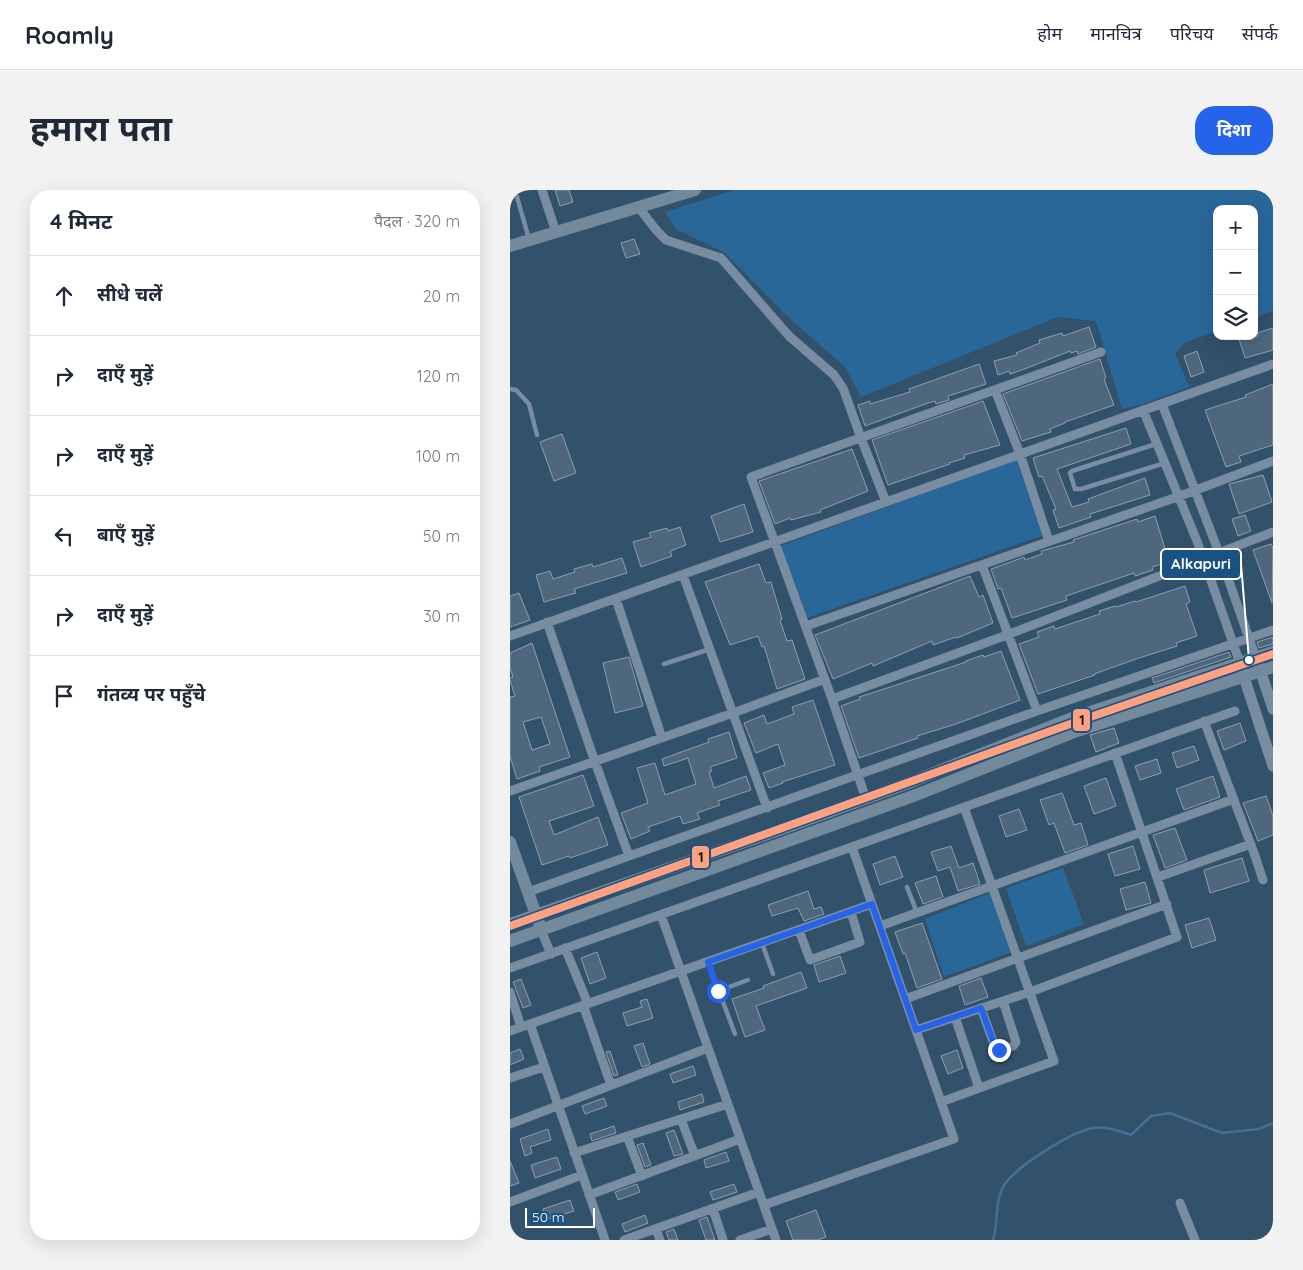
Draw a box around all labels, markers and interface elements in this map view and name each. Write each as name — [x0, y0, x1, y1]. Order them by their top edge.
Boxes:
text: Roamly — [25, 20, 114, 50]
text: होम — [1037, 22, 1062, 45]
text: मानचित्र — [1090, 22, 1142, 45]
text: परिचय — [1170, 22, 1214, 45]
text: संपर्क — [1242, 22, 1278, 45]
text: हमारा पता — [30, 106, 172, 150]
button: दिशा — [1195, 106, 1273, 155]
map controls — [1213, 205, 1258, 340]
button: + — [1213, 205, 1258, 250]
text: 4 मिनट — [50, 208, 112, 234]
text: पैदल · 320 m — [374, 211, 460, 231]
button: − — [1213, 250, 1258, 295]
icon: ahead — [50, 282, 78, 310]
text: सीधे चलें — [97, 282, 162, 306]
text: 20 m — [423, 286, 460, 306]
button: layers — [1213, 295, 1258, 340]
icon: right — [50, 362, 78, 390]
text: दाएँ मुड़ें — [97, 362, 153, 386]
text: 120 m — [417, 366, 460, 386]
icon: right — [50, 442, 78, 470]
text: दाएँ मुड़ें — [97, 442, 153, 466]
text: 100 m — [416, 446, 460, 466]
icon: left — [50, 522, 78, 550]
text: बाएँ मुड़ें — [97, 522, 154, 546]
text: 50 m — [423, 526, 460, 546]
callout: Alkapuri — [1161, 549, 1241, 579]
text: Alkapuri — [1171, 554, 1231, 573]
icon: right — [50, 602, 78, 630]
text: दाएँ मुड़ें — [97, 602, 153, 626]
text: 30 m — [423, 606, 460, 626]
icon: arrive — [50, 682, 78, 710]
text: गंतव्य पर पहुँचे — [97, 682, 205, 706]
line badge: 1 — [1072, 708, 1091, 732]
text: 1 — [1079, 711, 1085, 729]
line badge: 1 — [691, 845, 710, 869]
text: 1 — [698, 848, 704, 866]
route start — [707, 980, 730, 1003]
route end — [988, 1039, 1011, 1062]
scale bar — [525, 1205, 595, 1228]
text: 50 m — [532, 1208, 565, 1226]

